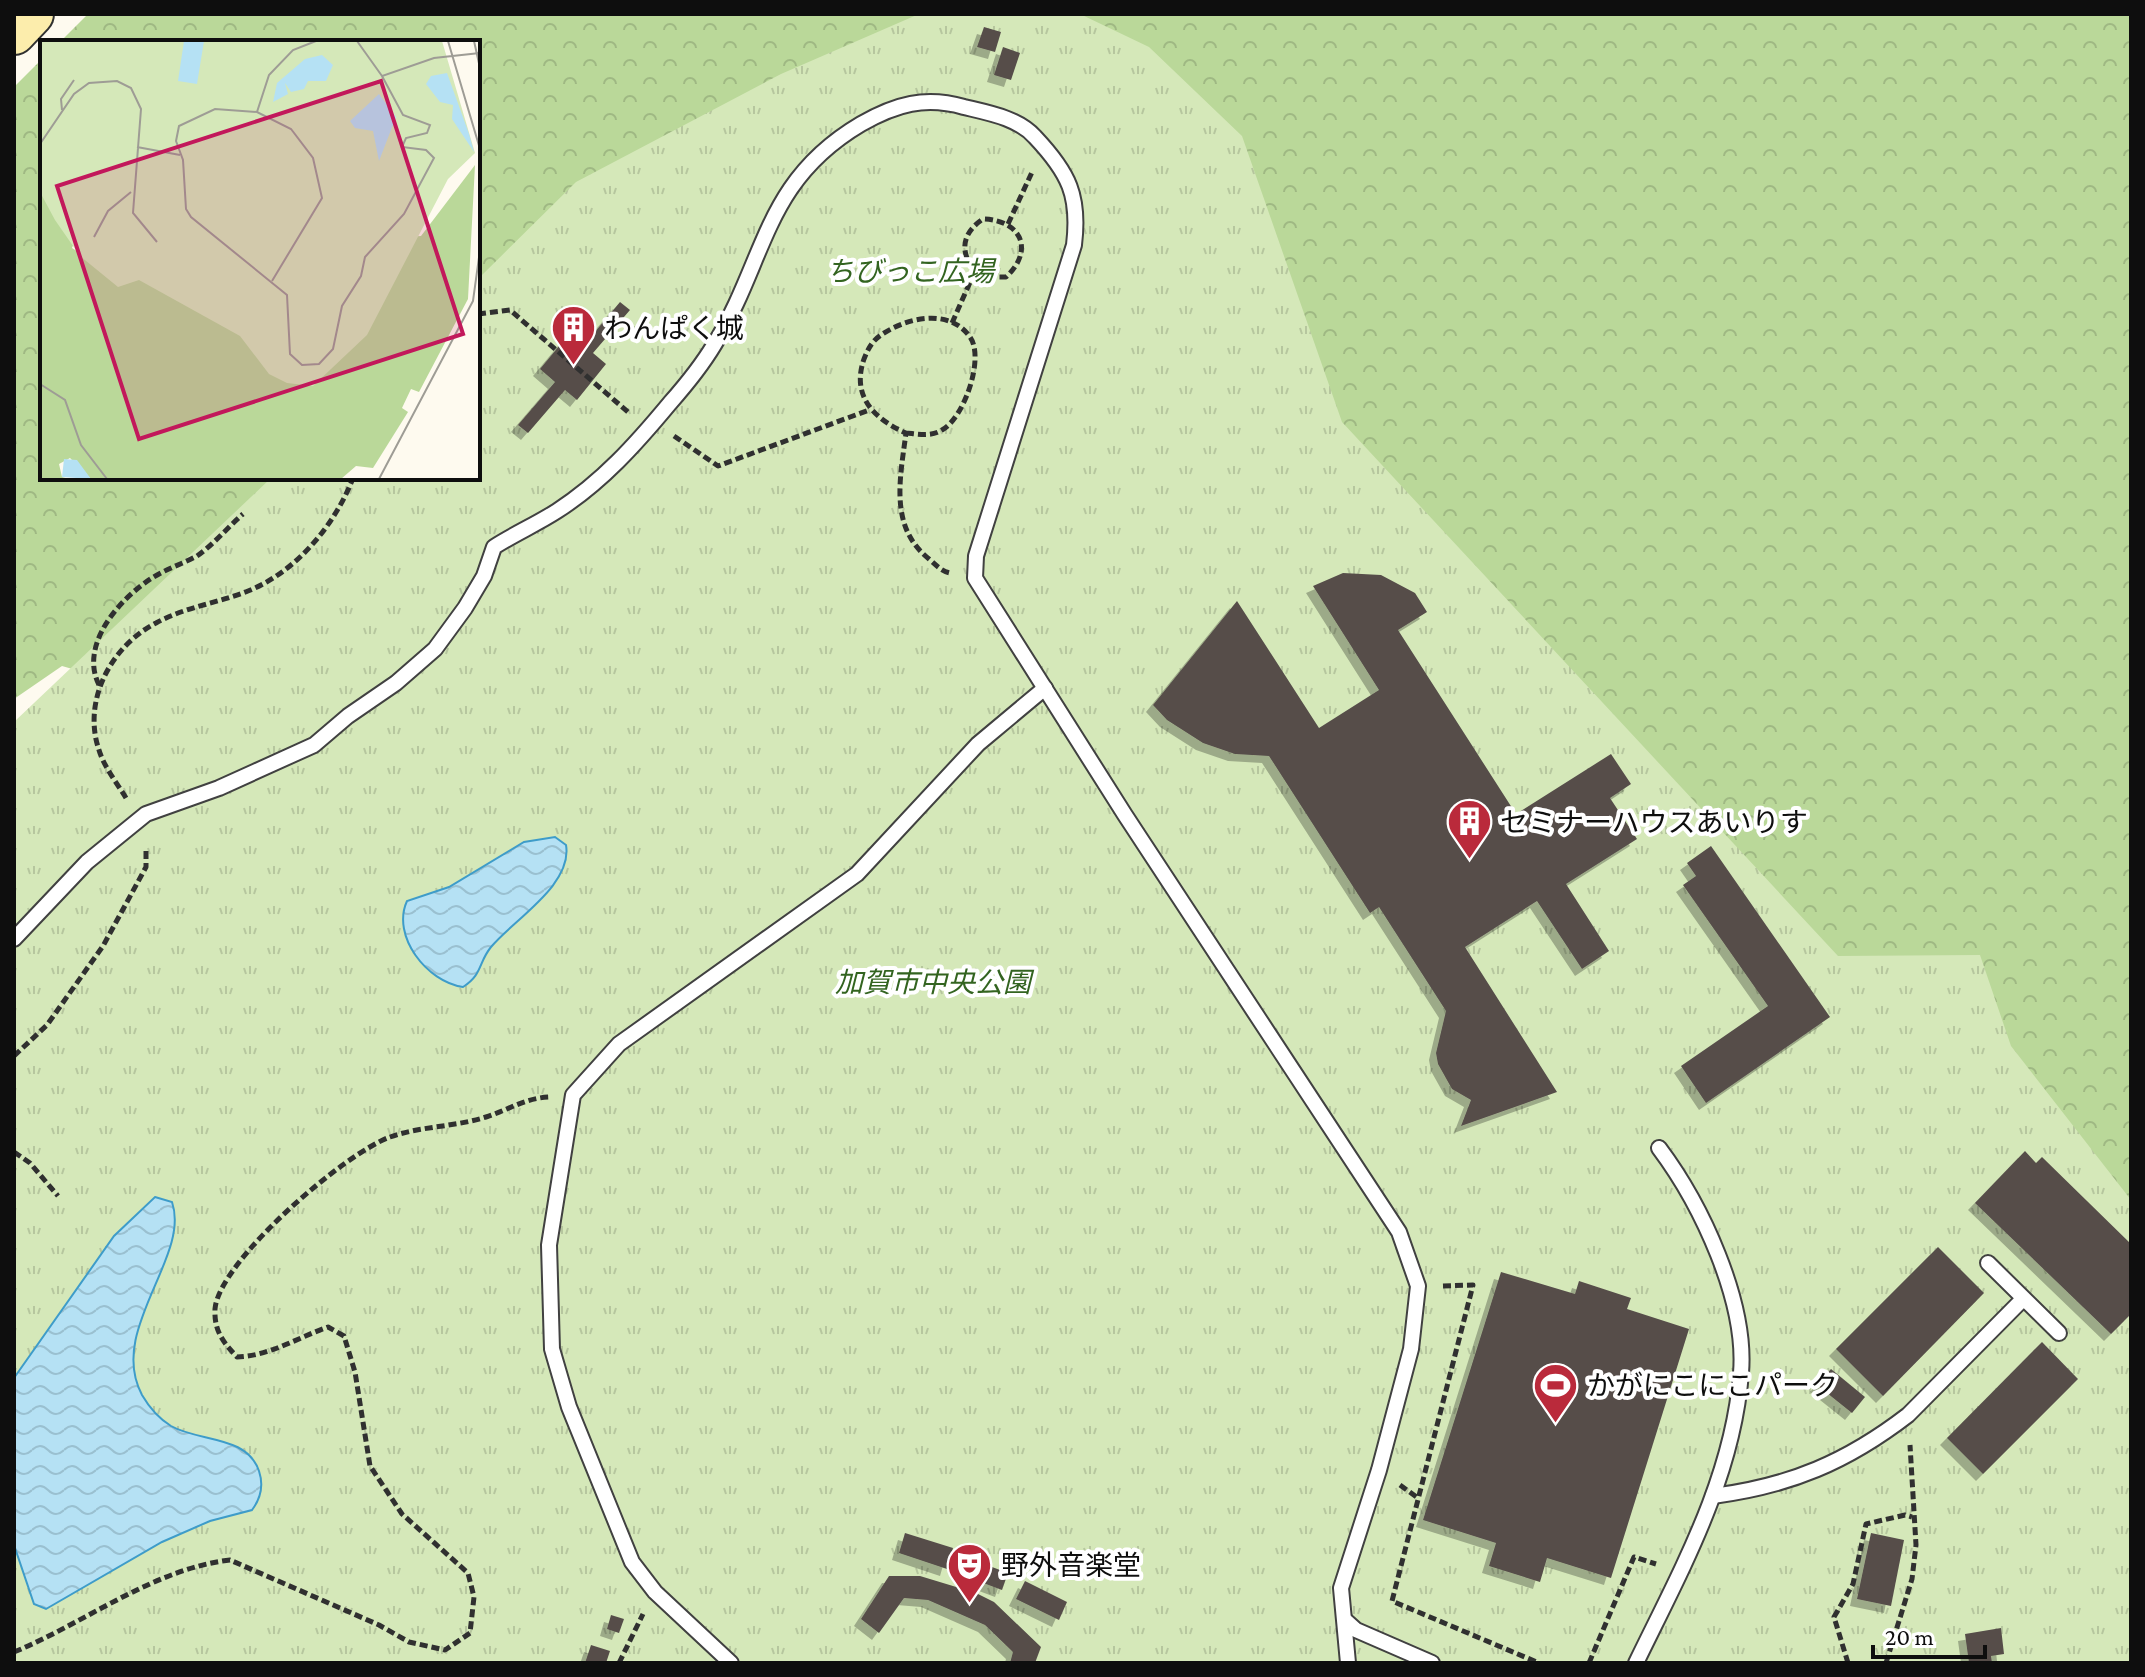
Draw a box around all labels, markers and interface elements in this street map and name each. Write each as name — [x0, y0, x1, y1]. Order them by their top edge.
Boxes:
inset map — [40, 40, 480, 480]
park label: ちびっこ広場 — [826, 256, 997, 287]
building icon: わんぱく城 — [549, 304, 597, 367]
place label: わんぱく城 — [604, 313, 744, 344]
building icon: セミナーハウスあいりす — [1445, 798, 1493, 861]
place label: セミナーハウスあいりす — [1500, 807, 1807, 838]
park label: 加賀市中央公園 — [835, 967, 1035, 998]
sports icon: かがにこにこパーク — [1532, 1361, 1580, 1424]
place label: かがにこにこパーク — [1587, 1370, 1838, 1401]
theatre icon: 野外音楽堂 — [946, 1541, 994, 1604]
place label: 野外音楽堂 — [1001, 1550, 1141, 1581]
scale bar — [1873, 1609, 1985, 1659]
text: 20 m — [1885, 1623, 1934, 1650]

